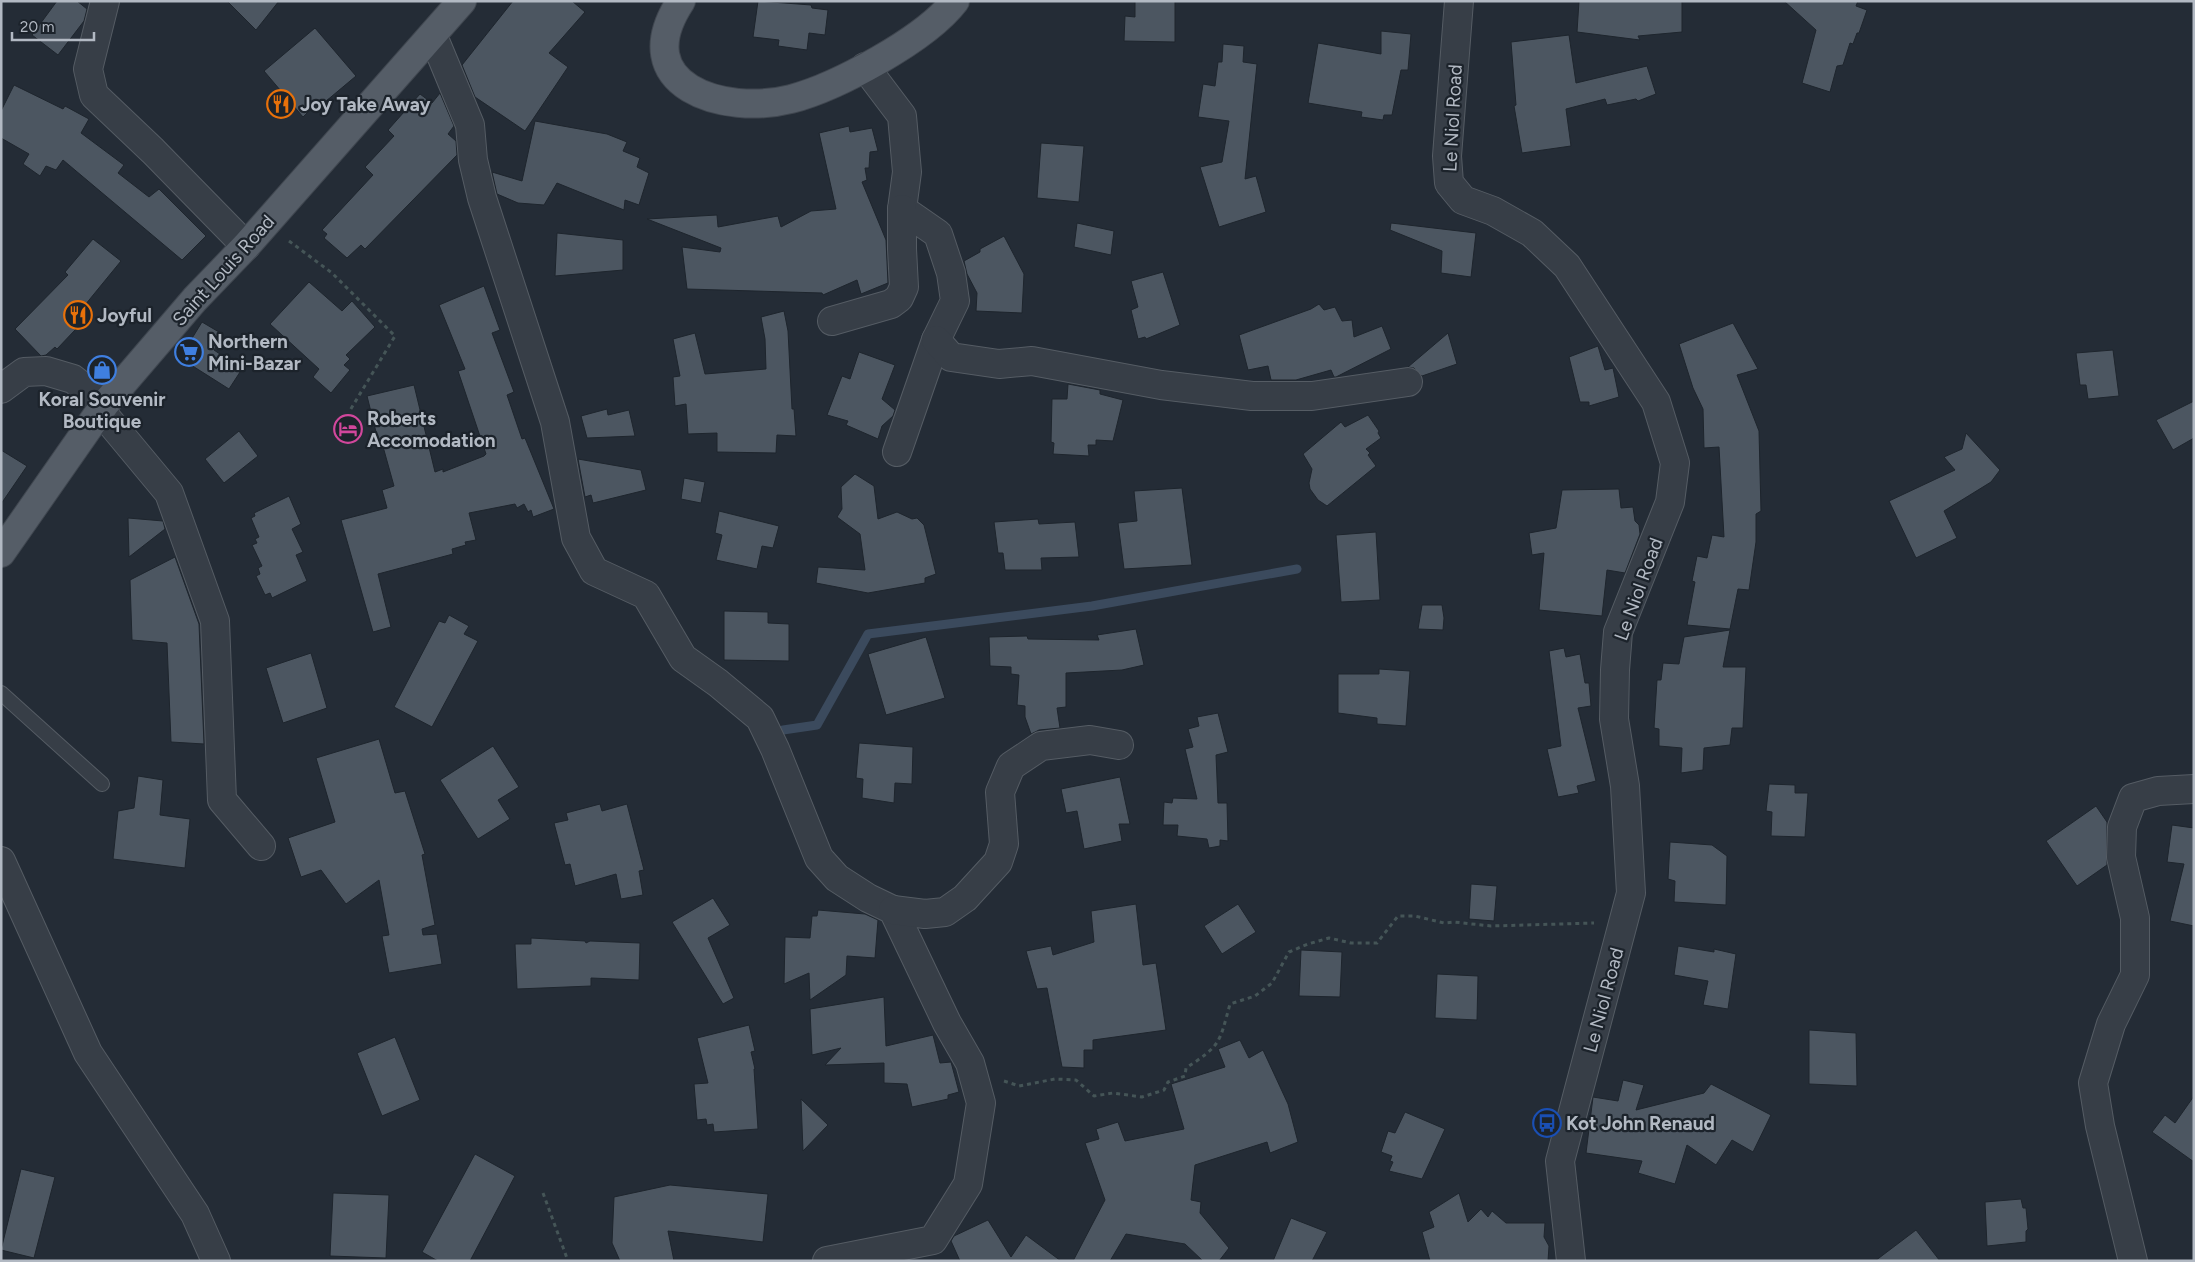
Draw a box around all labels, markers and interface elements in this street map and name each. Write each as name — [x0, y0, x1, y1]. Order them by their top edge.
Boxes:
scale bar — [12, 10, 95, 42]
text: 20 m — [20, 18, 54, 36]
street label: Le Niol Road — [1438, 64, 1467, 172]
restaurant icon: Joy Take Away — [266, 89, 296, 119]
place label: Joy Take Away — [300, 93, 431, 116]
street label: Saint Louis Road — [168, 210, 279, 331]
restaurant icon: Joyful — [63, 300, 93, 330]
place label: Joyful — [97, 304, 152, 327]
place label: Northern Mini-Bazar — [208, 330, 301, 375]
supermarket icon: Northern Mini-Bazar — [174, 337, 204, 367]
shop icon: Koral Souvenir Boutique — [87, 355, 117, 385]
place label: Koral Souvenir Boutique — [39, 388, 165, 433]
place label: Roberts Accomodation — [367, 407, 496, 452]
hotel icon: Roberts Accomodation — [333, 414, 363, 444]
street label: Le Niol Road — [1609, 535, 1668, 644]
street label: Le Niol Road — [1578, 945, 1629, 1055]
bus stop icon: Kot John Renaud — [1532, 1108, 1562, 1138]
place label: Kot John Renaud — [1566, 1112, 1715, 1135]

